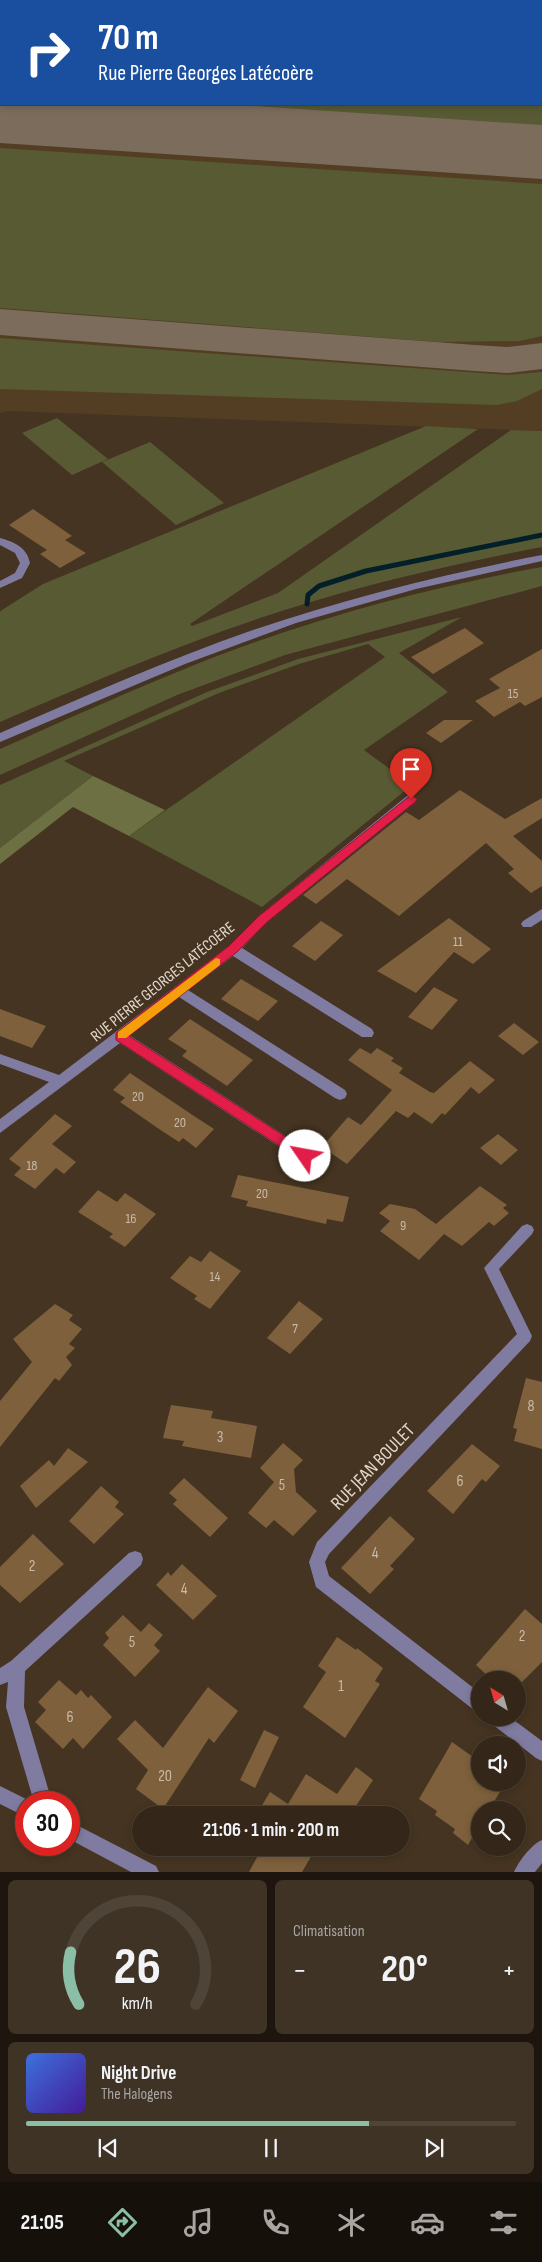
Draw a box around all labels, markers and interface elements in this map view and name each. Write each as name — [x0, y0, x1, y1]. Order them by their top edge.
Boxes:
text: 70 m — [98, 17, 158, 60]
icon: right — [15, 20, 80, 85]
text: Rue Pierre Georges Latécoère — [98, 60, 314, 87]
house number: 15 — [508, 685, 519, 702]
pin — [390, 748, 432, 799]
icon: arrive — [397, 755, 425, 783]
street label: RUE PIERRE GEORGES LATÉCOÈRE — [87, 918, 239, 1046]
house number: 11 — [453, 933, 463, 950]
house number: 20 — [132, 1088, 144, 1105]
house number: 20 — [174, 1114, 186, 1131]
position arrow — [278, 1129, 330, 1181]
house number: 18 — [26, 1157, 38, 1174]
house number: 20 — [256, 1185, 268, 1202]
house number: 16 — [125, 1210, 137, 1227]
house number: 9 — [400, 1217, 406, 1234]
house number: 14 — [210, 1268, 221, 1285]
house number: 7 — [292, 1320, 298, 1337]
house number: 8 — [527, 1397, 535, 1416]
street label: RUE JEAN BOULET — [326, 1419, 420, 1515]
house number: 3 — [217, 1428, 223, 1447]
house number: 6 — [456, 1472, 464, 1491]
house number: 5 — [279, 1476, 285, 1495]
house number: 4 — [372, 1544, 379, 1563]
house number: 2 — [29, 1557, 35, 1576]
house number: 4 — [181, 1580, 188, 1599]
house number: 2 — [519, 1627, 525, 1646]
house number: 5 — [129, 1633, 135, 1652]
north arrow — [471, 1671, 526, 1726]
map controls — [471, 1671, 526, 1856]
house number: 1 — [338, 1677, 344, 1696]
house number: 6 — [66, 1708, 74, 1727]
button: sound — [471, 1736, 526, 1791]
house number: 20 — [158, 1767, 172, 1786]
speed limit sign: 30 — [15, 1791, 80, 1856]
button: search — [471, 1801, 526, 1856]
text: 21:06 · 1 min · 200 m — [203, 1819, 339, 1842]
text: Climatisation — [293, 1922, 365, 1941]
text: 26 — [114, 1936, 161, 1999]
text: 20° — [381, 1947, 428, 1992]
text: − — [293, 1954, 307, 1987]
text: + — [502, 1954, 516, 1987]
text: km/h — [122, 1993, 153, 2014]
text: Night Drive — [101, 2062, 176, 2085]
text: The Halogens — [101, 2085, 172, 2104]
icon: previous — [94, 2134, 122, 2162]
icon: pause — [257, 2134, 285, 2162]
icon: next — [420, 2134, 448, 2162]
icon: directions — [105, 2205, 140, 2240]
icon: music — [181, 2205, 216, 2240]
icon: phone — [258, 2205, 293, 2240]
icon: climate — [334, 2205, 369, 2240]
icon: car — [410, 2205, 445, 2240]
icon: filters — [486, 2205, 521, 2240]
text: 21:05 — [21, 2209, 64, 2236]

